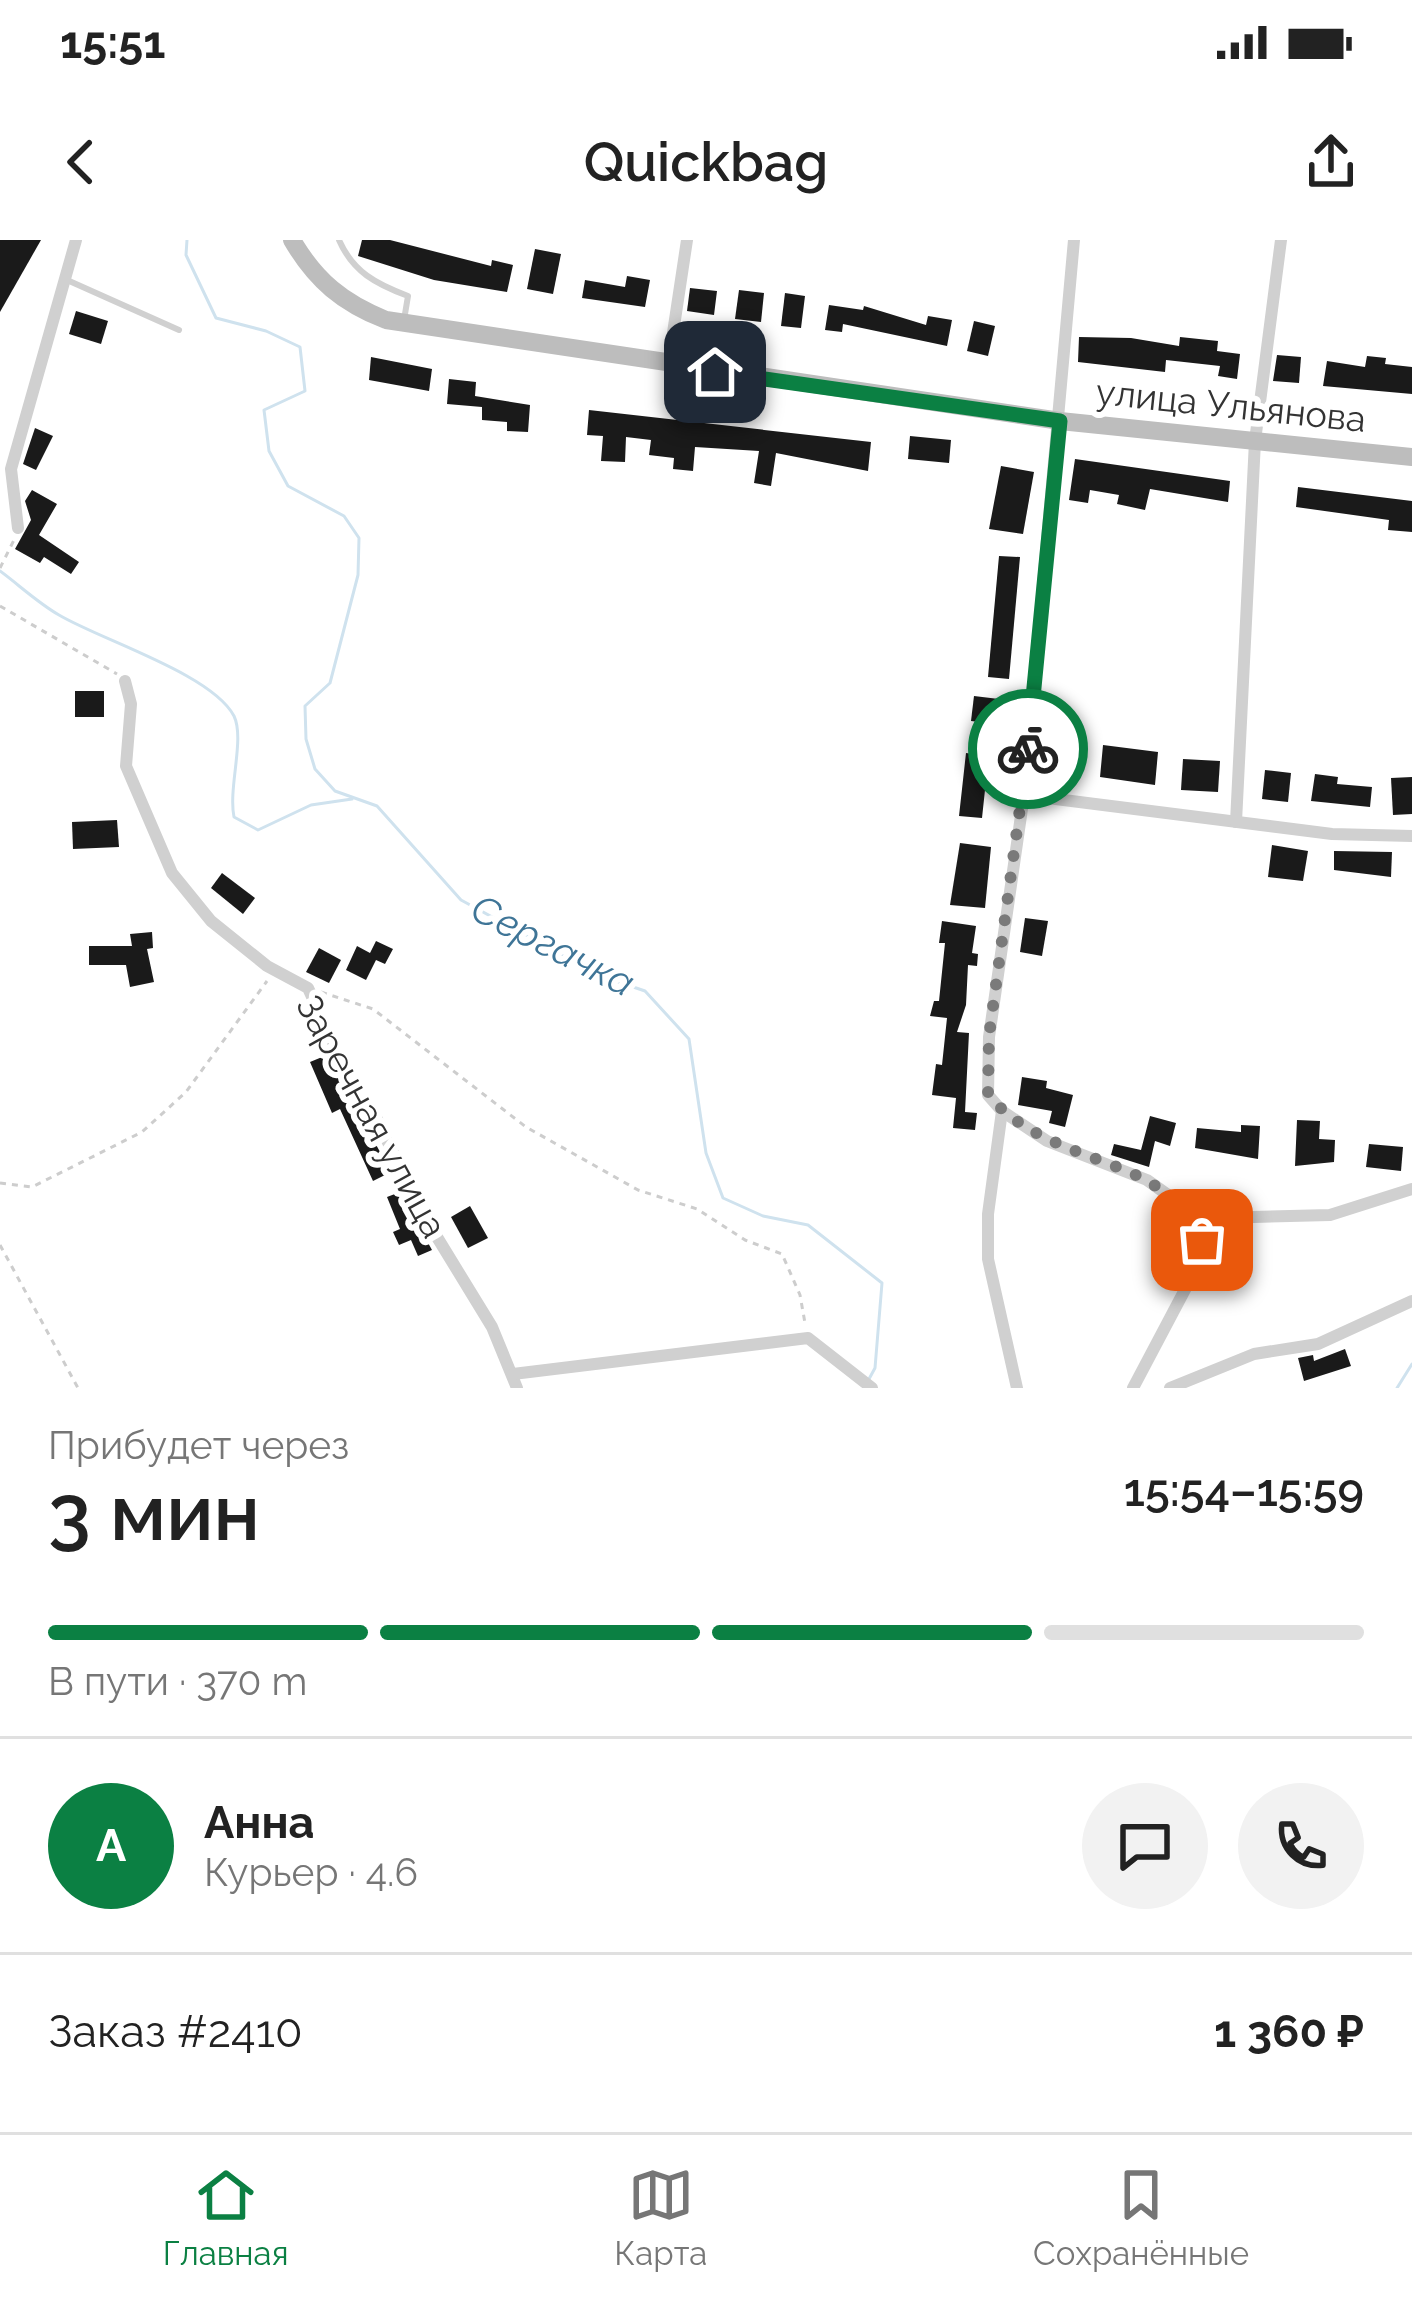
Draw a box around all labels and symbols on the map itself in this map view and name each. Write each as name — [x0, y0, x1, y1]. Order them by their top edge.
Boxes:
pin — [664, 321, 766, 423]
street label: улица Ульянова — [1094, 370, 1368, 440]
courier — [968, 689, 1088, 809]
water label: Сергачка — [464, 884, 642, 1006]
street label: Заречная улица — [288, 988, 456, 1244]
pin — [1151, 1189, 1253, 1291]

